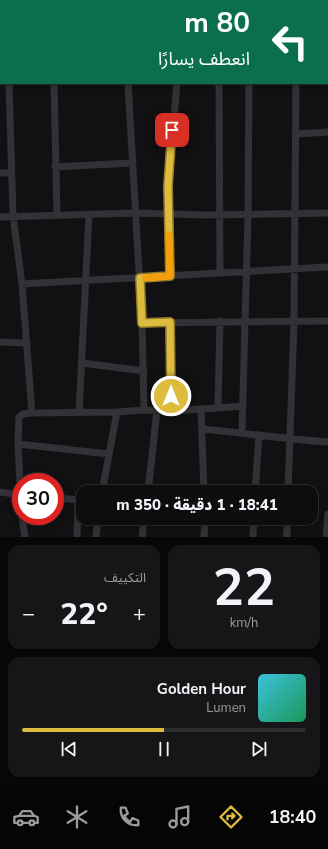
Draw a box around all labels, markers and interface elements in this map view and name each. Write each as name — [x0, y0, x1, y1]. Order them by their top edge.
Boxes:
text: 80 m — [184, 4, 250, 42]
icon: left — [264, 16, 316, 68]
text: انعطف يسارًا — [158, 47, 250, 71]
pin — [155, 113, 189, 147]
icon: arrive — [161, 119, 183, 141]
position arrow — [150, 375, 192, 417]
speed limit sign: 30 — [12, 473, 64, 525]
text: 18:41 · 1 دقيقة · 350 m — [116, 495, 278, 515]
text: 22 — [213, 552, 275, 623]
text: التكييف — [104, 569, 146, 587]
text: 22° — [60, 594, 108, 635]
text: − — [22, 599, 35, 629]
text: + — [133, 599, 146, 629]
text: km/h — [230, 614, 258, 632]
text: Golden Hour — [157, 679, 246, 699]
text: Lumen — [206, 699, 246, 717]
icon: previous — [58, 738, 80, 760]
icon: pause — [153, 738, 175, 760]
icon: next — [248, 738, 270, 760]
icon: car — [12, 803, 40, 831]
icon: climate — [63, 803, 91, 831]
icon: phone — [115, 803, 143, 831]
icon: music — [166, 803, 194, 831]
icon: directions — [217, 803, 245, 831]
text: 18:40 — [269, 805, 316, 829]

